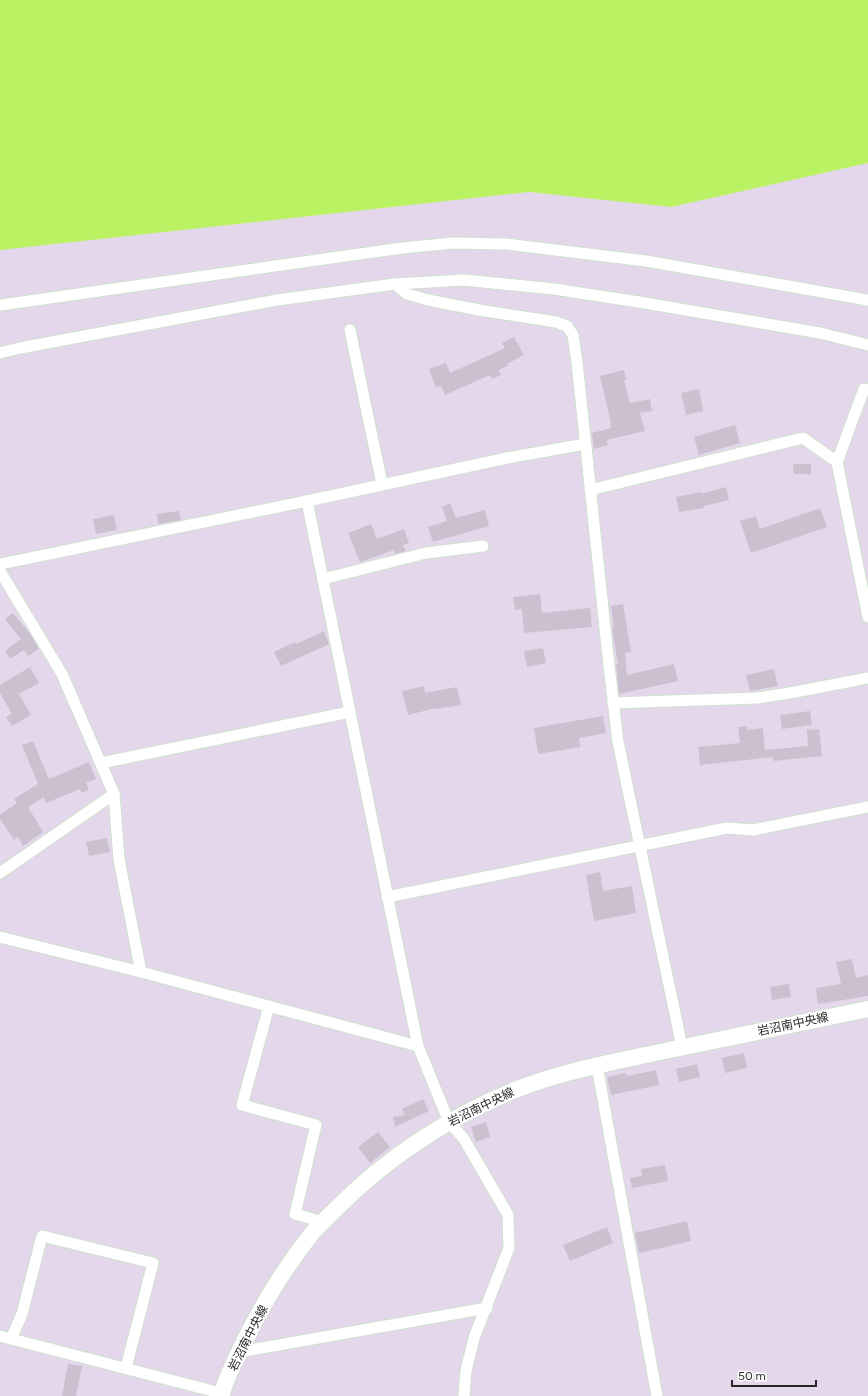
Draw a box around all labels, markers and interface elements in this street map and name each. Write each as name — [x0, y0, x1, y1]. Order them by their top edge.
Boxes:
street label: 岩沼南中央線 — [756, 1010, 830, 1038]
street label: 岩沼南中央線 — [446, 1085, 516, 1129]
street label: 岩沼南中央線 — [225, 1303, 271, 1373]
scale bar — [732, 1362, 816, 1388]
text: 50 m — [738, 1369, 766, 1383]

